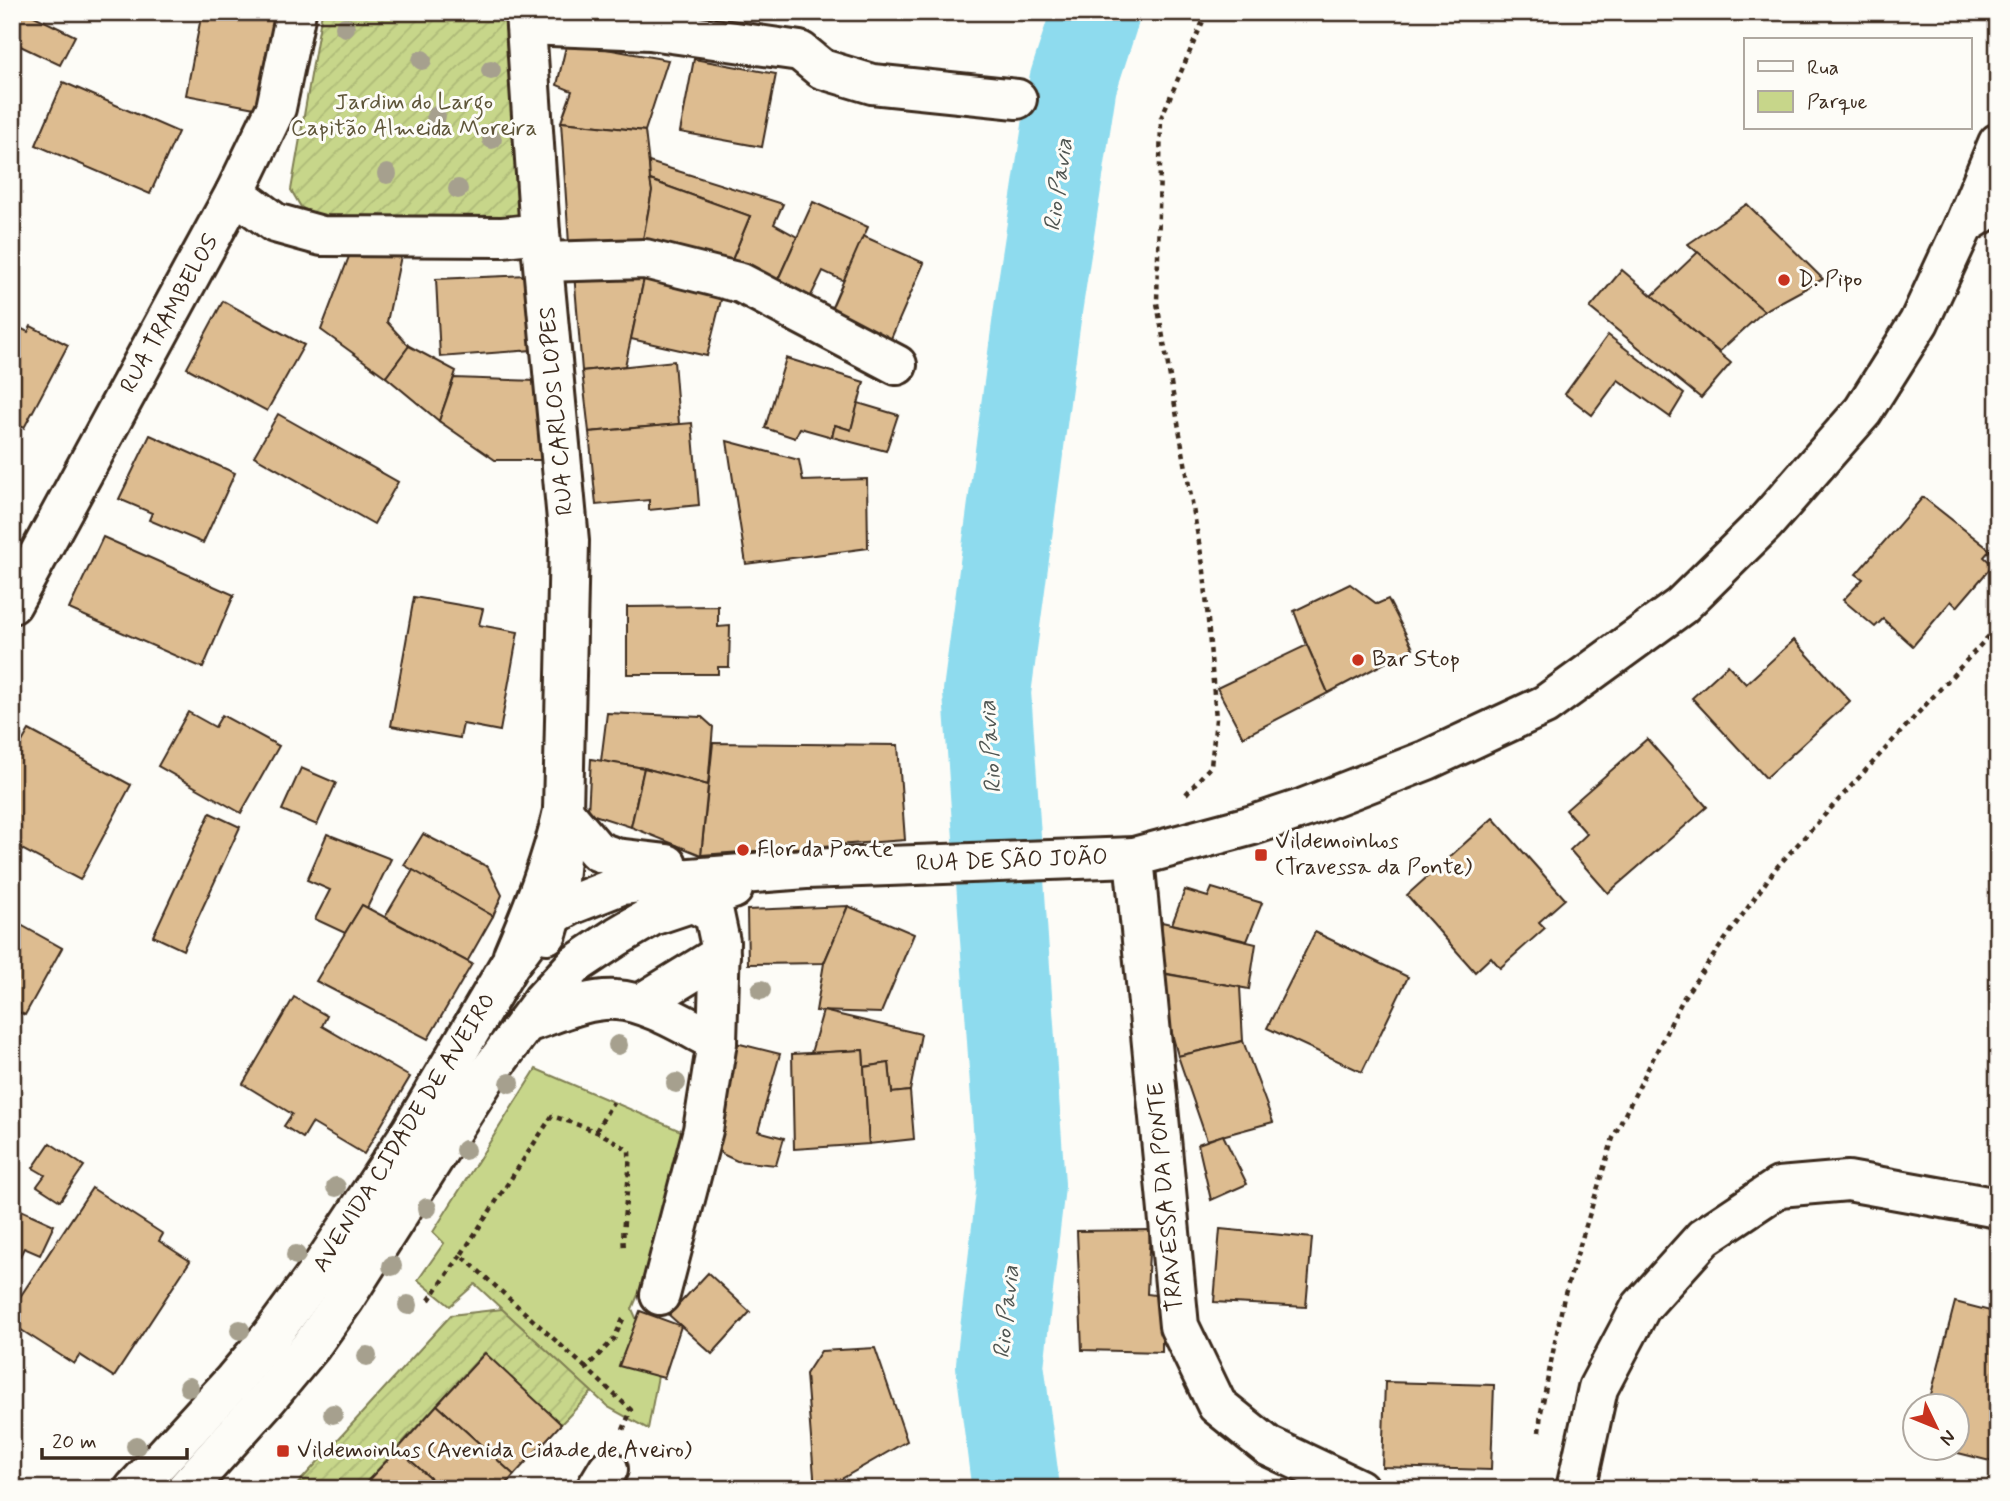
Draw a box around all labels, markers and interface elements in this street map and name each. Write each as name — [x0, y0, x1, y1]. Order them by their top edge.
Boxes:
legend — [1744, 38, 1972, 130]
text: Rua — [1807, 54, 1839, 82]
park label: Jardim do Largo Capitão Almeida Moreira — [291, 88, 537, 144]
text: Parque — [1807, 88, 1868, 116]
water label: Rio Pavia — [1037, 136, 1081, 233]
street label: RUA TRAMBELOS — [114, 229, 226, 399]
place label: D. Pipo — [1798, 265, 1862, 295]
marker: D. Pipo — [1776, 272, 1792, 288]
street label: RUA CARLOS LOPES — [533, 305, 581, 517]
place label: Bar Stop — [1372, 645, 1460, 675]
marker: Bar Stop — [1350, 652, 1366, 668]
water label: Rio Pavia — [972, 699, 1010, 795]
place label: Vildemoinhos (Travessa da Ponte) — [1275, 827, 1472, 883]
place label: Flor da Ponte — [757, 835, 893, 865]
marker: Flor da Ponte — [735, 842, 751, 858]
street label: RUA DE SÃO JOÃO — [916, 843, 1108, 879]
marker: Vildemoinhos (Travessa da Ponte) — [1253, 847, 1269, 863]
street label: AVENIDA CIDADE DE AVEIRO — [307, 988, 503, 1278]
street label: TRAVESSA DA PONTE — [1141, 1081, 1191, 1313]
water label: Rio Pavia — [987, 1264, 1027, 1360]
north arrow — [1902, 1392, 1972, 1462]
scale bar — [42, 1417, 187, 1461]
text: N — [1934, 1424, 1961, 1451]
text: 20 m — [52, 1428, 97, 1456]
place label: Vildemoinhos (Avenida Cidade de Aveiro) — [297, 1436, 692, 1466]
marker: Vildemoinhos (Avenida Cidade de Aveiro) — [275, 1443, 291, 1459]

